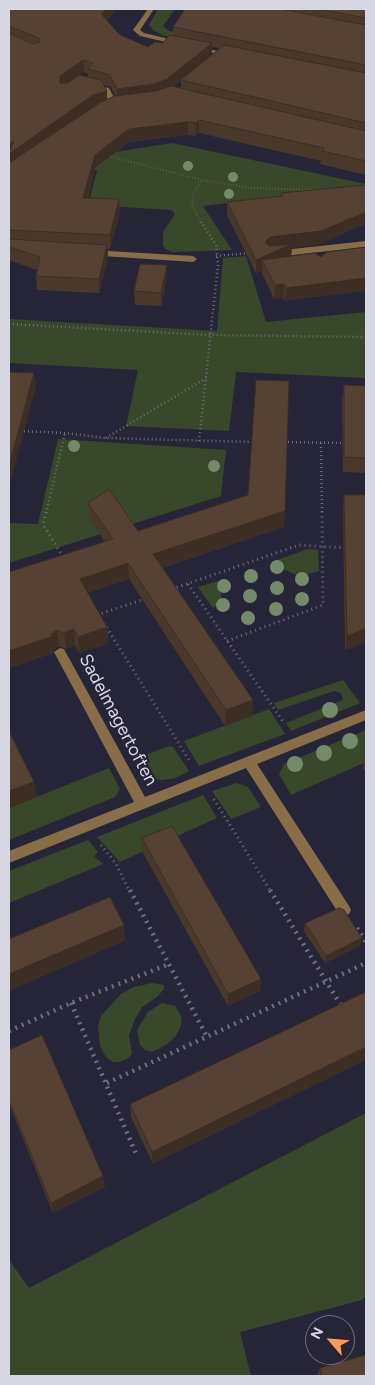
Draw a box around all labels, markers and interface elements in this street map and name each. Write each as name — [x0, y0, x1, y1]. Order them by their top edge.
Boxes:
street label: Sadelmagertoften — [74, 650, 162, 790]
north arrow — [305, 1315, 355, 1365]
text: N — [307, 1325, 327, 1342]

